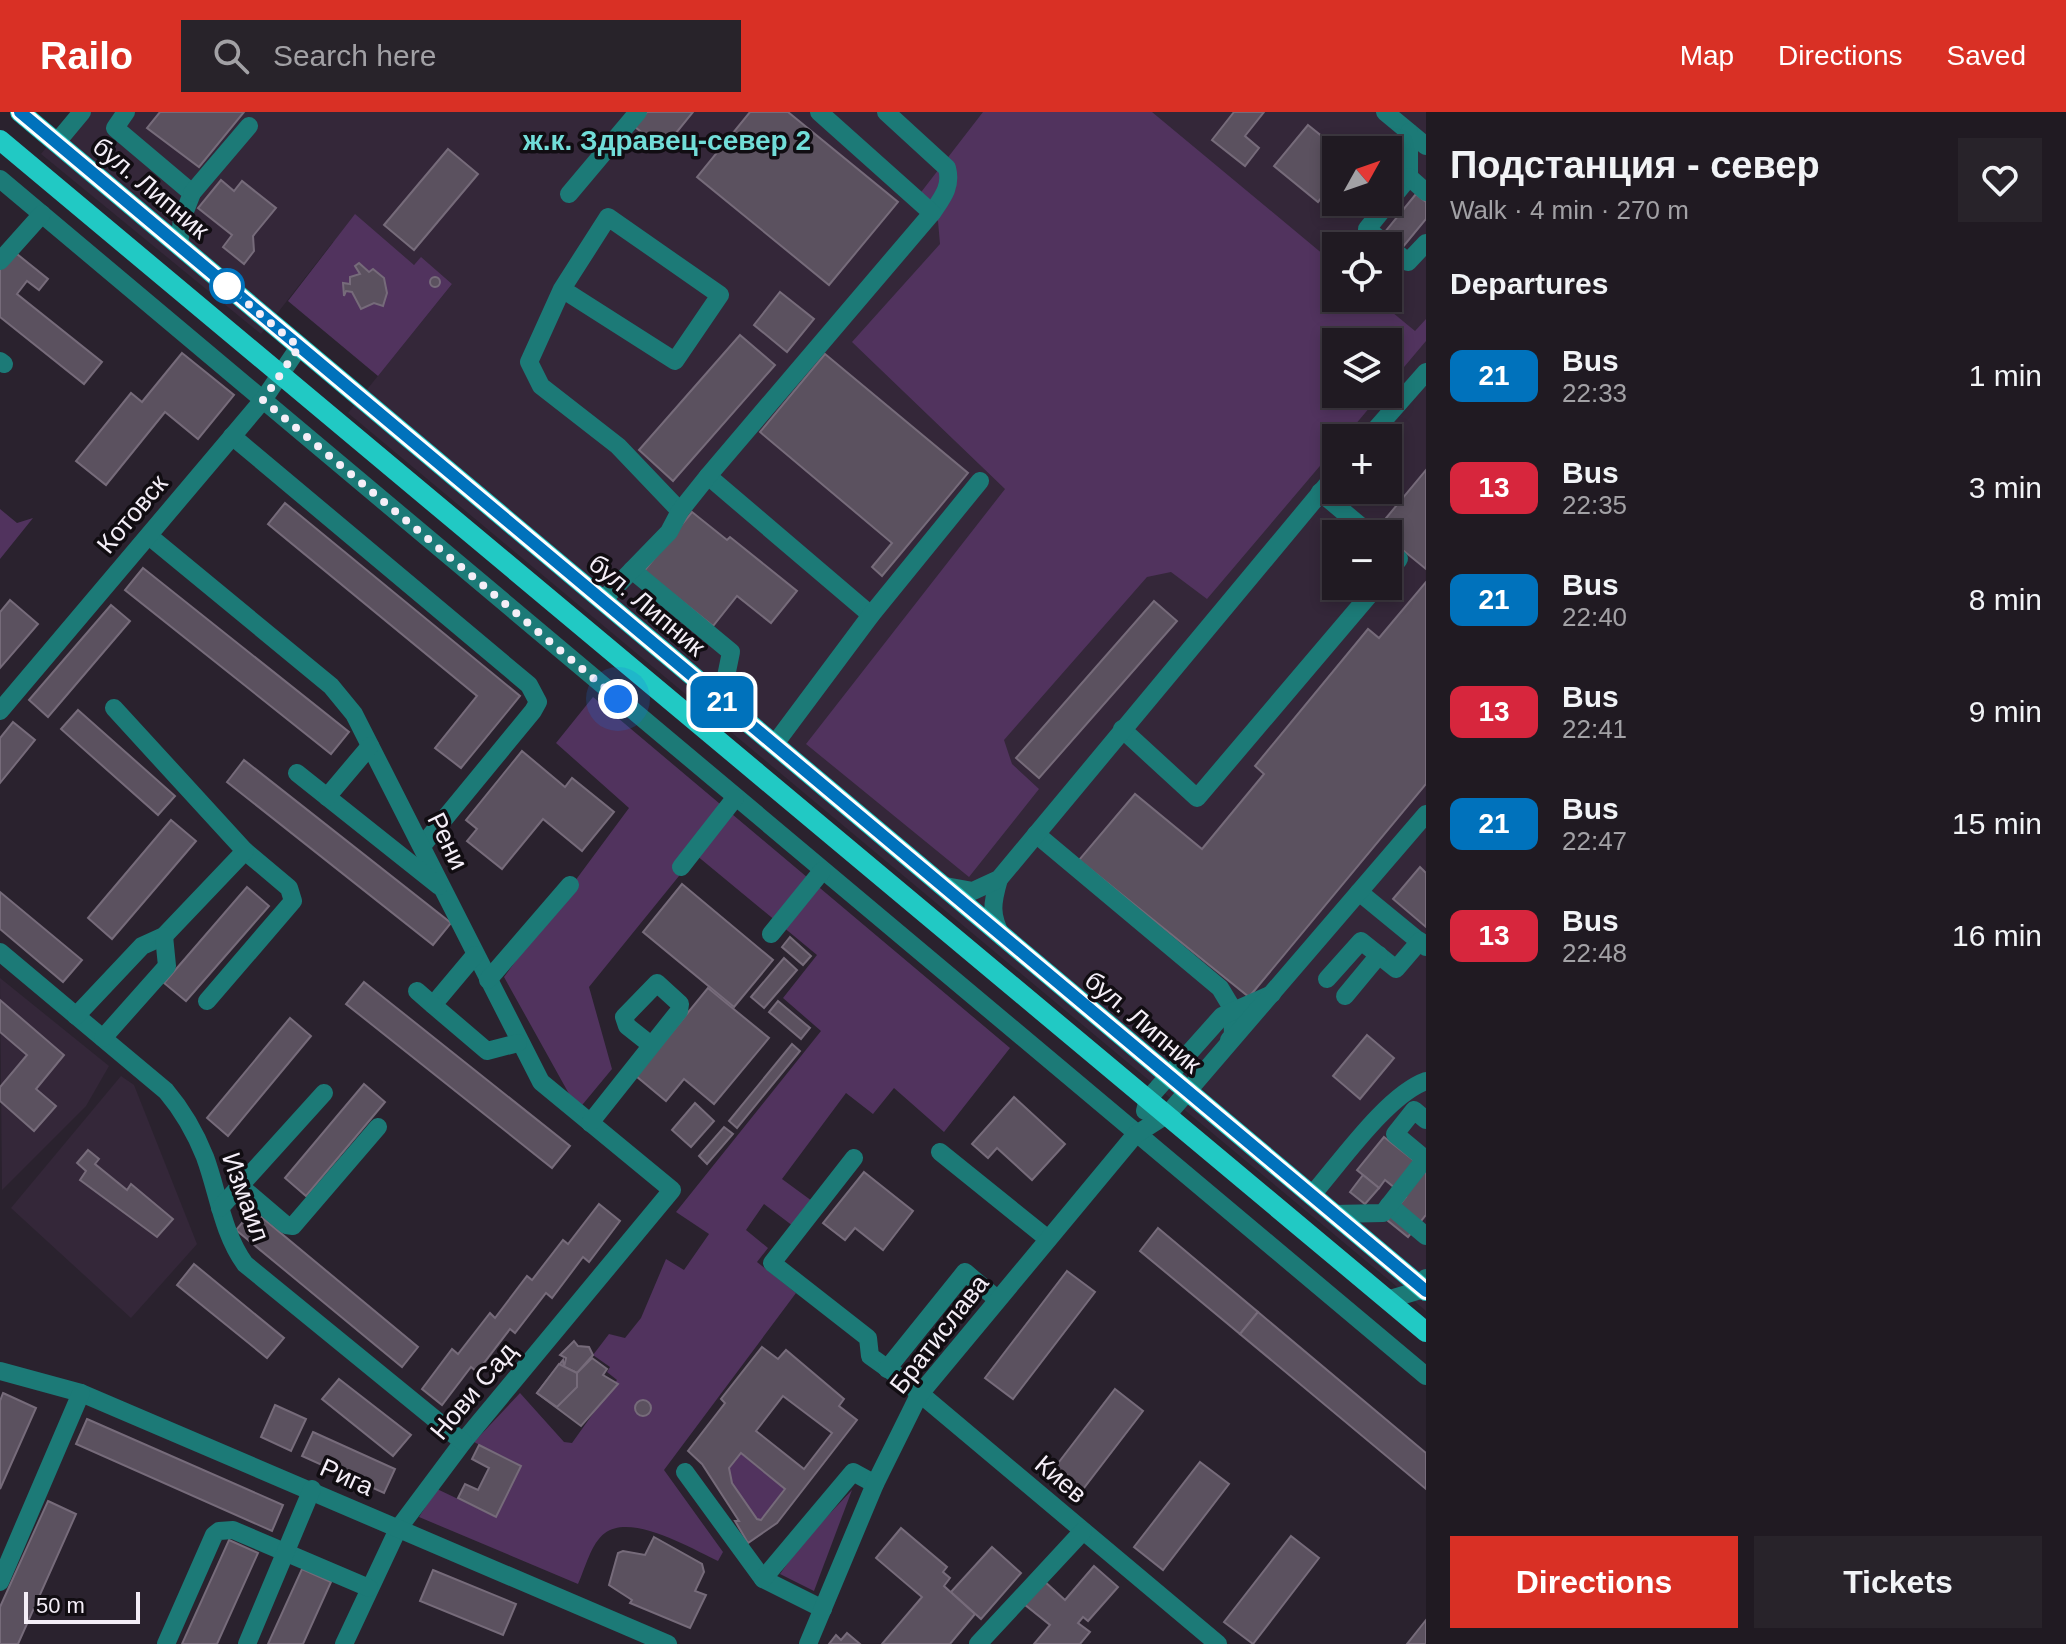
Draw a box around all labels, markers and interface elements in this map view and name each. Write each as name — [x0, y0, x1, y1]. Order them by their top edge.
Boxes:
search box — [181, 20, 741, 92]
icon: search — [209, 34, 253, 78]
text: Railo — [40, 35, 133, 77]
text: Search here — [273, 39, 436, 72]
text: Map — [1680, 40, 1734, 71]
text: Directions — [1778, 40, 1903, 71]
text: Saved — [1947, 40, 2026, 71]
district label: ж.к. Здравец-север 2 — [522, 125, 811, 156]
street label: бул. Липник — [87, 131, 216, 246]
north arrow — [1322, 136, 1402, 216]
map controls — [1322, 136, 1402, 600]
button: heart — [1958, 138, 2042, 222]
text: Подстанция - север — [1450, 144, 1820, 186]
text: Walk · 4 min · 270 m — [1450, 195, 1689, 225]
button: locate — [1322, 232, 1402, 312]
text: Departures — [1450, 267, 1608, 300]
unlabelled marker — [210, 269, 244, 303]
button: layers — [1322, 328, 1402, 408]
text: Bus — [1562, 344, 1619, 377]
text: 1 min — [1969, 359, 2042, 392]
text: 21 — [1478, 360, 1510, 391]
text: 22:33 — [1562, 378, 1627, 408]
button: + — [1322, 424, 1402, 504]
text: Bus — [1562, 456, 1619, 489]
street label: Котовск — [91, 468, 174, 559]
text: 3 min — [1969, 471, 2042, 504]
text: 13 — [1478, 472, 1510, 503]
text: 22:35 — [1562, 490, 1627, 520]
button: − — [1322, 520, 1402, 600]
street label: бул. Липник — [583, 548, 712, 663]
text: Bus — [1562, 568, 1619, 601]
text: 8 min — [1969, 583, 2042, 616]
text: 21 — [1478, 584, 1510, 615]
text: 22:40 — [1562, 602, 1627, 632]
line badge: 21 — [686, 676, 758, 728]
your location — [598, 679, 638, 719]
text: Bus — [1562, 680, 1619, 713]
text: 21 — [706, 686, 738, 717]
text: 9 min — [1969, 695, 2042, 728]
text: 13 — [1478, 696, 1510, 727]
text: 22:41 — [1562, 714, 1627, 744]
text: Bus — [1562, 792, 1619, 825]
text: 15 min — [1952, 807, 2042, 840]
street label: Рени — [421, 808, 475, 874]
text: 21 — [1478, 808, 1510, 839]
text: 22:47 — [1562, 826, 1627, 856]
text: Bus — [1562, 904, 1619, 937]
text: 16 min — [1952, 919, 2042, 952]
text: 13 — [1478, 920, 1510, 951]
text: 22:48 — [1562, 938, 1627, 968]
street label: бул. Липник — [1079, 965, 1208, 1080]
street label: Измаил — [216, 1148, 276, 1246]
street label: Братислава — [883, 1268, 995, 1399]
street label: Нови Сад — [424, 1336, 522, 1446]
street label: Киев — [1029, 1449, 1093, 1509]
street label: Рига — [316, 1452, 379, 1502]
button: Directions — [1450, 1536, 1738, 1628]
button: Tickets — [1754, 1536, 2042, 1628]
scale bar — [24, 1588, 140, 1624]
text: 50 m — [36, 1593, 85, 1618]

